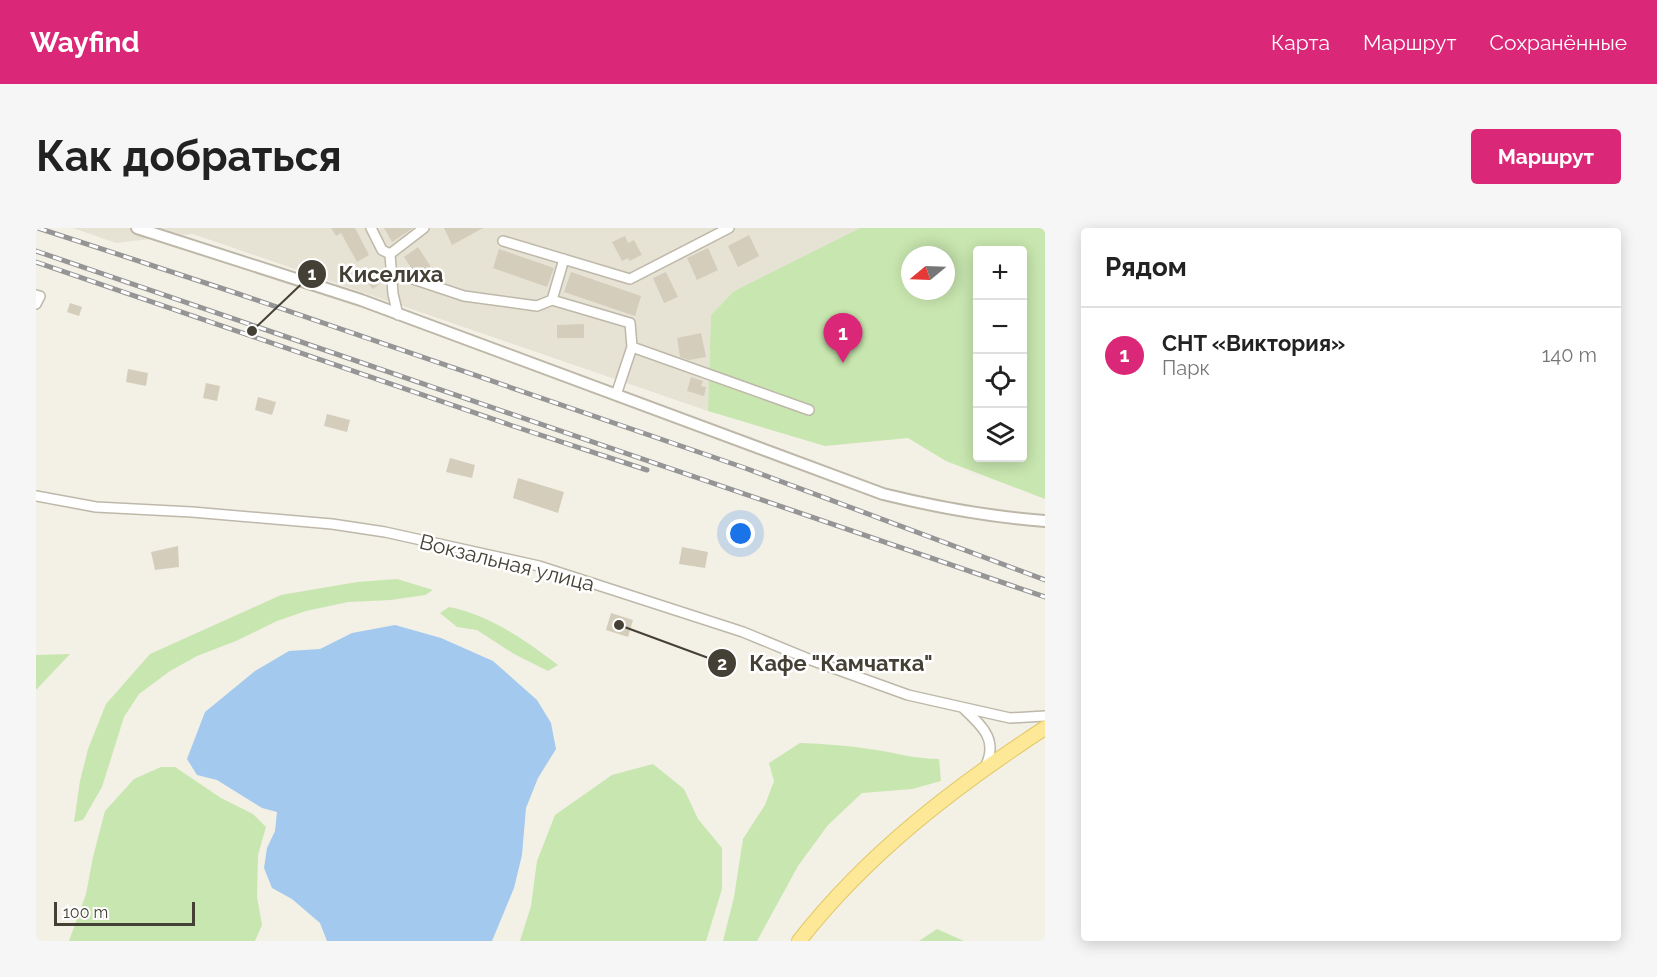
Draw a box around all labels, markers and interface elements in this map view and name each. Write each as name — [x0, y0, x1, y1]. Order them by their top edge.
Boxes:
text: Wayfind — [30, 26, 140, 59]
text: Карта — [1271, 30, 1330, 55]
text: Маршрут — [1363, 30, 1456, 55]
text: Сохранённые — [1489, 30, 1627, 55]
button: Маршрут — [1471, 129, 1621, 184]
text: Как добраться — [36, 132, 342, 181]
north arrow — [901, 246, 955, 300]
map controls — [973, 246, 1027, 462]
button: + — [973, 246, 1027, 300]
text: Рядом — [1105, 252, 1187, 282]
callout: Киселиха — [297, 254, 456, 294]
text: Киселиха — [339, 261, 443, 287]
text: 1 — [308, 263, 317, 284]
button: − — [973, 300, 1027, 354]
pin: 1 — [824, 314, 862, 363]
text: СНТ «Виктория» — [1162, 330, 1345, 356]
text: 1 — [1120, 343, 1129, 367]
text: 140 m — [1542, 343, 1597, 367]
button: locate — [973, 354, 1027, 408]
text: Парк — [1162, 356, 1210, 380]
button: layers — [973, 408, 1027, 462]
your location — [726, 519, 755, 548]
street label: Вокзальная улица — [417, 529, 597, 596]
callout: Кафе "Камчатка" — [707, 643, 945, 683]
text: Кафе "Камчатка" — [749, 650, 933, 676]
text: 2 — [717, 653, 727, 674]
scale bar — [54, 899, 195, 926]
text: 100 m — [63, 903, 108, 922]

